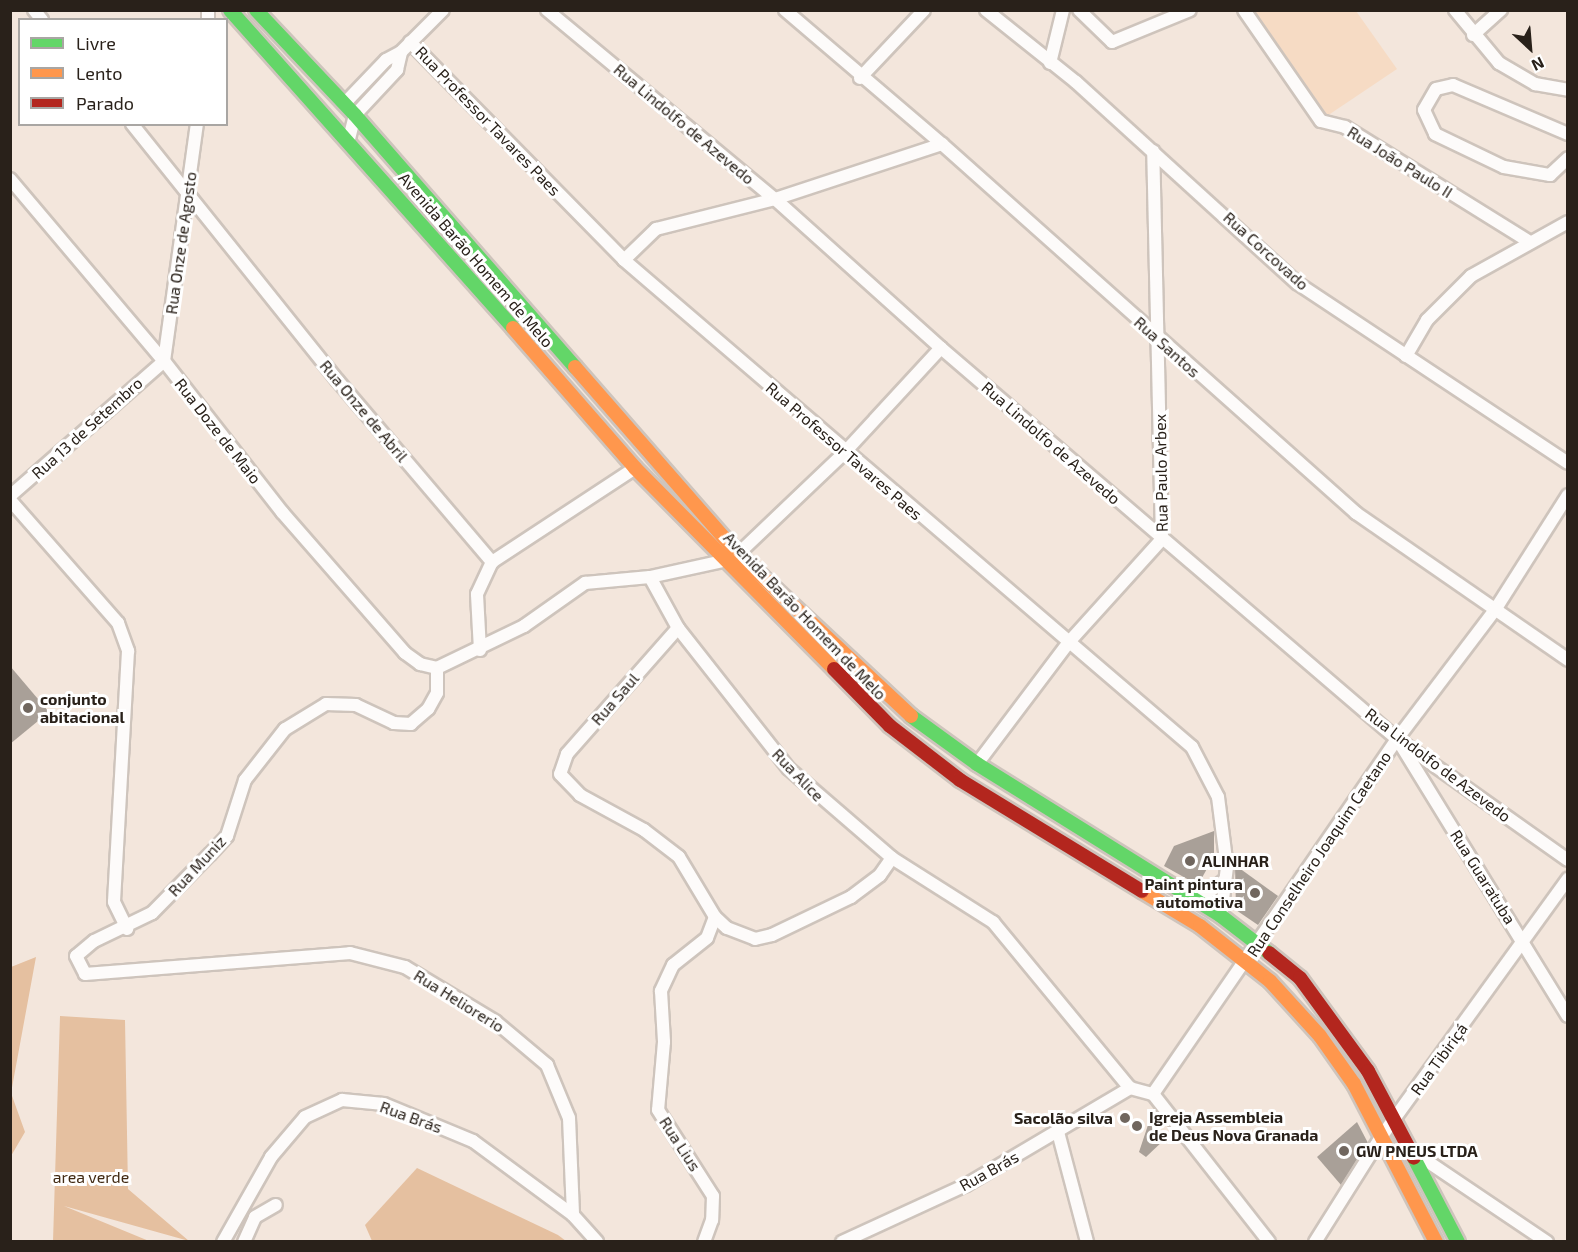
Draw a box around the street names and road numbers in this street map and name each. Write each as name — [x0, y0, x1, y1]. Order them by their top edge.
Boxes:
street label: Rua Professor Tavares Paes — [411, 42, 565, 200]
street label: Rua Lindolfo de Azevedo — [610, 60, 758, 188]
street label: Rua João Paulo II — [1344, 122, 1456, 202]
street label: Avenida Barão Homem de Melo — [395, 169, 557, 351]
street label: Rua Onze de Agosto — [161, 170, 201, 316]
street label: Rua Corcovado — [1219, 208, 1313, 294]
street label: Rua Santos — [1130, 313, 1204, 381]
street label: Rua Onze de Abril — [316, 356, 412, 466]
street label: Rua 13 de Setembro — [28, 373, 146, 483]
street label: Rua Doze de Maio — [171, 374, 265, 488]
street label: Rua Lindolfo de Azevedo — [978, 377, 1124, 509]
street label: Rua Professor Tavares Paes — [762, 378, 926, 524]
street label: Rua Paulo Arbex — [1150, 414, 1172, 532]
street label: Avenida Barão Homem de Melo — [720, 528, 890, 704]
street label: Rua Saul — [587, 669, 643, 729]
street label: Rua Lindolfo de Azevedo — [1361, 704, 1515, 826]
street label: Rua Alice — [768, 744, 828, 806]
street label: Rua Conselheiro Joaquim Caetano — [1243, 748, 1395, 960]
street label: Rua Guaratuba — [1446, 826, 1520, 928]
street label: Rua Muniz — [164, 832, 230, 900]
street label: Rua Heliorerio — [410, 966, 508, 1036]
street label: Rua Tibiriçá — [1406, 1019, 1472, 1099]
street label: Rua Brás — [377, 1097, 445, 1137]
street label: Rua Lius — [655, 1113, 705, 1175]
street label: Rua Brás — [956, 1147, 1022, 1195]

